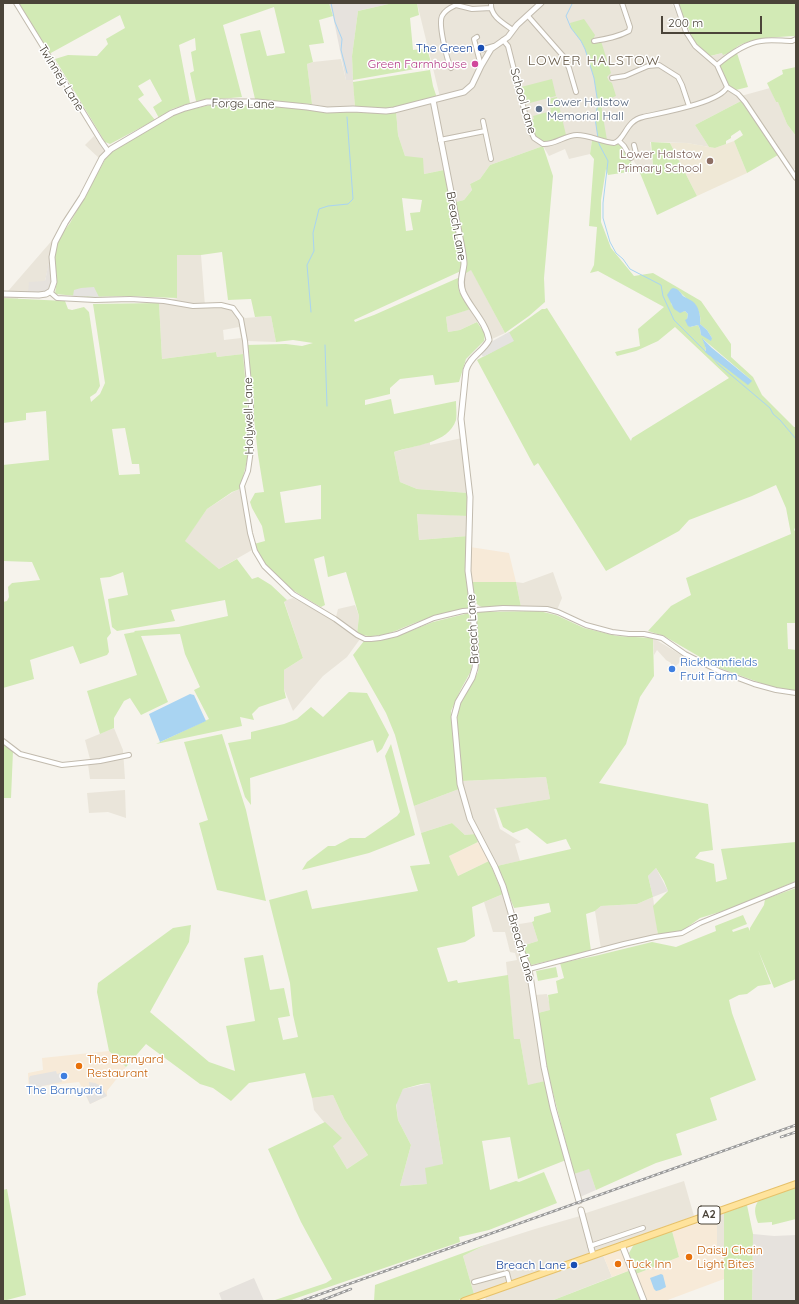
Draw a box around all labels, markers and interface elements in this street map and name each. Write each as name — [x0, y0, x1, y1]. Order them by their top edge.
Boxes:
scale bar — [663, 8, 764, 34]
text: 200 m — [668, 15, 703, 30]
place label: The Green — [416, 41, 473, 55]
street label: Twinney Lane — [35, 42, 87, 114]
marker: The Green — [476, 43, 486, 53]
district label: LOWER HALSTOW — [528, 53, 660, 69]
place label: Green Farmhouse — [368, 57, 467, 71]
marker: Green Farmhouse — [470, 59, 480, 69]
street label: School Lane — [507, 66, 539, 136]
place label: Lower Halstow Memorial Hall — [547, 95, 629, 123]
street label: Forge Lane — [211, 96, 275, 112]
marker: Lower Halstow Memorial Hall — [534, 104, 544, 114]
place label: Lower Halstow Primary School — [618, 147, 702, 175]
marker: Lower Halstow Primary School — [705, 156, 715, 166]
street label: Breach Lane — [443, 190, 469, 262]
street label: Holywell Lane — [241, 377, 257, 455]
street label: Breach Lane — [464, 594, 482, 664]
place label: Rickhamfields Fruit Farm — [680, 655, 757, 683]
marker: Rickhamfields Fruit Farm — [667, 664, 677, 674]
street label: Breach Lane — [504, 912, 538, 984]
place label: The Barnyard Restaurant — [87, 1052, 163, 1080]
marker: The Barnyard Restaurant — [74, 1061, 84, 1071]
marker: The Barnyard — [59, 1071, 69, 1081]
place label: The Barnyard — [26, 1083, 102, 1097]
road number: A2 — [698, 1206, 720, 1224]
place label: Daisy Chain Light Bites — [697, 1243, 763, 1271]
marker: Daisy Chain Light Bites — [684, 1252, 694, 1262]
place label: Tuck Inn — [626, 1257, 671, 1271]
place label: Breach Lane — [496, 1258, 566, 1272]
marker: Tuck Inn — [613, 1259, 623, 1269]
marker: Breach Lane — [569, 1260, 579, 1270]

